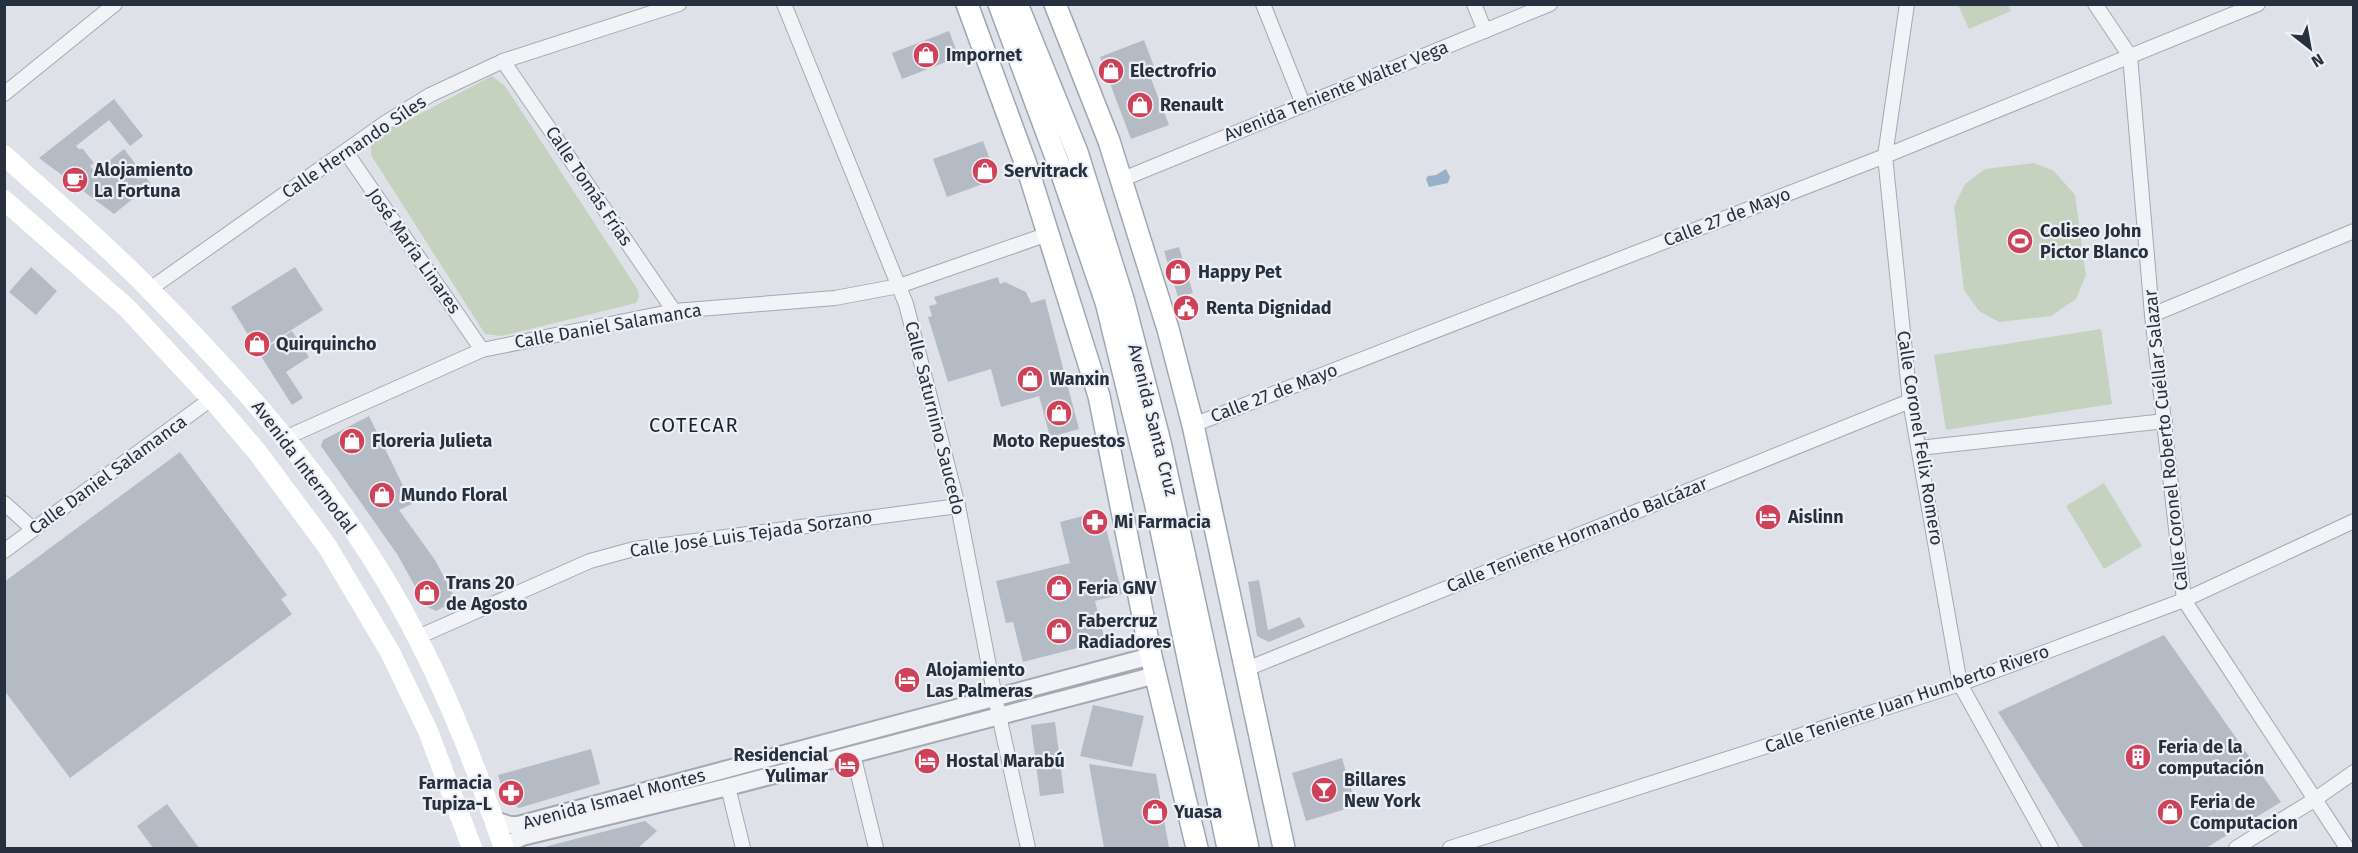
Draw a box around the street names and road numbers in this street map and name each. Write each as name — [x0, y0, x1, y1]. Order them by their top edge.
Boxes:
street label: Avenida Teniente Walter Vega — [1221, 36, 1451, 146]
street label: Calle Hernando Síles — [278, 91, 430, 203]
street label: Calle Tomás Frías — [541, 122, 637, 250]
street label: Calle 27 de Mayo — [1660, 183, 1794, 251]
street label: José María Linares — [362, 184, 466, 318]
street label: Calle Coronel Roberto Cuéllar Salazar — [2139, 288, 2193, 592]
street label: Calle Daniel Salamanca — [513, 299, 703, 353]
street label: Calle Saturnino Saucedo — [900, 319, 970, 517]
street label: Calle Coronel Felix Romero — [1892, 329, 1948, 547]
street label: Avenida Santa Cruz — [1123, 342, 1183, 498]
street label: Calle 27 de Mayo — [1207, 359, 1341, 427]
street label: Avenida Intermodal — [247, 396, 361, 538]
street label: Calle Daniel Salamanca — [25, 410, 191, 540]
street label: Calle Teniente Hormando Balcázar — [1443, 472, 1711, 598]
street label: Calle José Luis Tejada Sorzano — [628, 506, 874, 562]
street label: Calle Teniente Juan Humberto Rivero — [1762, 640, 2052, 758]
street label: Avenida Ismael Montes — [520, 764, 708, 834]

